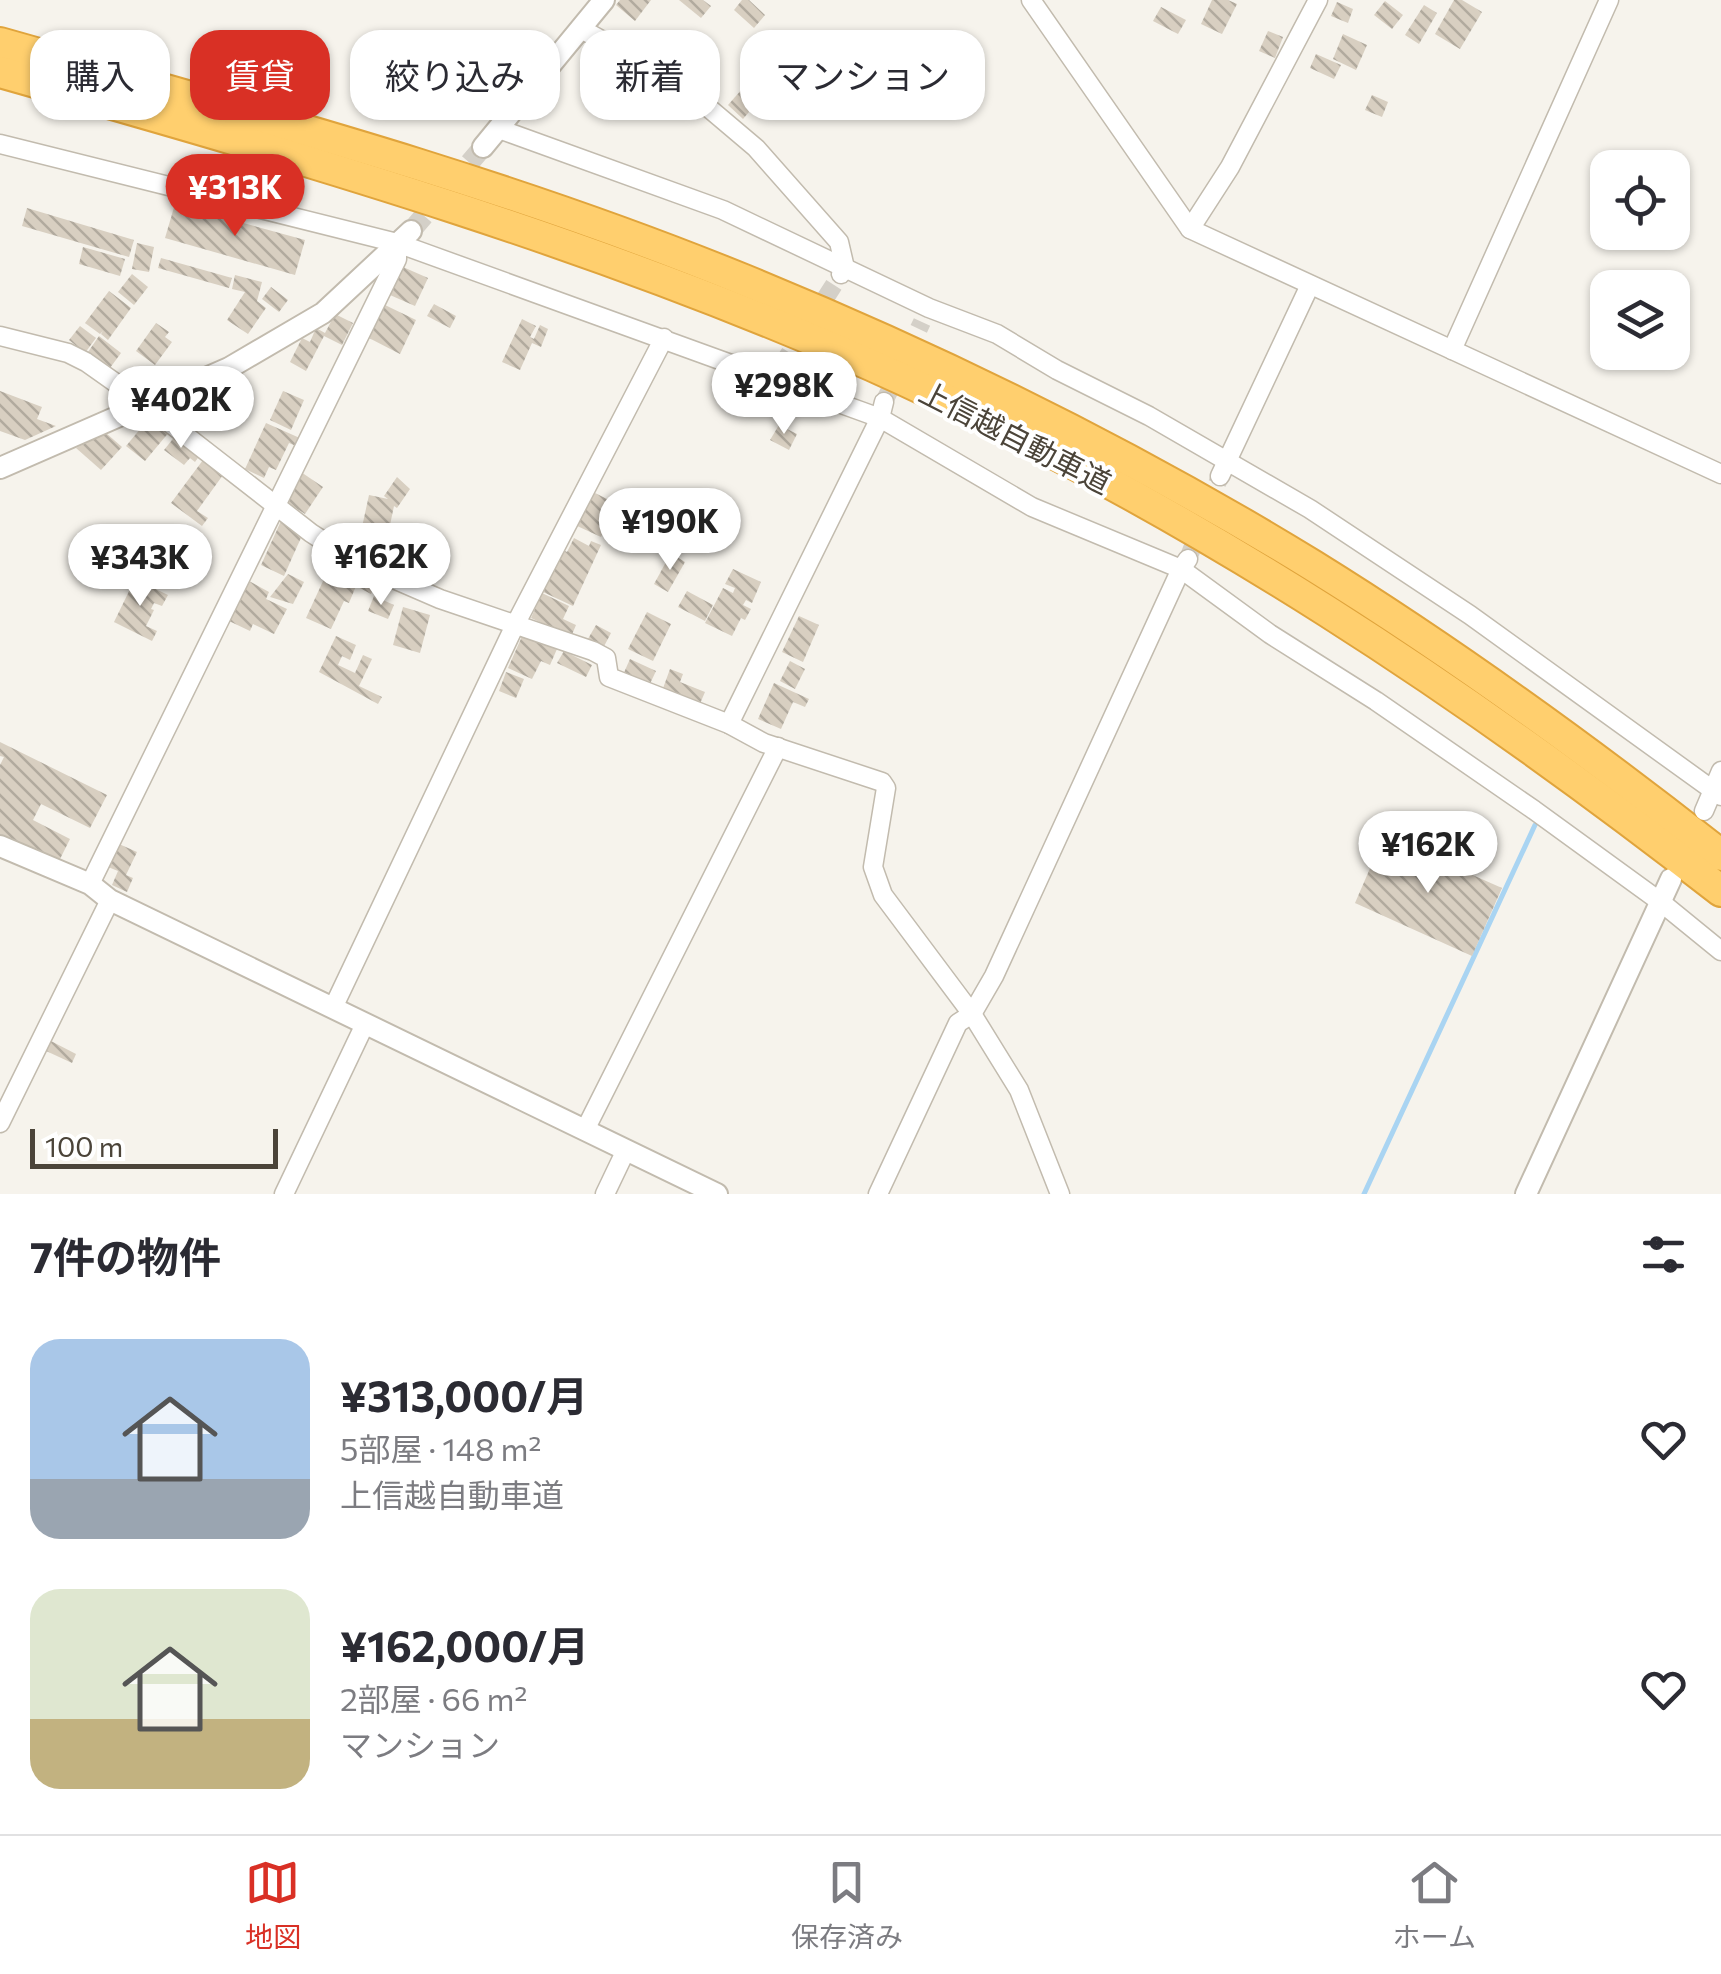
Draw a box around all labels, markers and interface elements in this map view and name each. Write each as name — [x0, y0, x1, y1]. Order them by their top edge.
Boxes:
chip: 購入 — [30, 30, 170, 120]
chip: 賃貸 — [190, 30, 330, 120]
chip: 絞り込み — [350, 30, 560, 120]
chip: 新着 — [580, 30, 720, 120]
chip: マンション — [740, 30, 985, 120]
map controls — [1590, 150, 1690, 370]
button: locate — [1590, 150, 1690, 250]
pin: ¥313K — [165, 154, 305, 239]
text: ¥313K — [188, 166, 282, 206]
button: layers — [1590, 270, 1690, 370]
pin: ¥298K — [714, 352, 854, 437]
text: ¥298K — [734, 364, 834, 404]
pin: ¥402K — [111, 366, 251, 451]
street label: 上信越自動車道 — [914, 372, 1118, 500]
text: ¥402K — [130, 378, 232, 418]
pin: ¥190K — [600, 488, 740, 573]
text: ¥190K — [621, 500, 719, 540]
pin: ¥162K — [311, 523, 451, 608]
pin: ¥343K — [70, 524, 210, 609]
text: ¥162K — [333, 535, 429, 575]
text: ¥343K — [90, 536, 190, 576]
pin: ¥162K — [1358, 811, 1498, 896]
text: ¥162K — [1380, 823, 1476, 863]
scale bar — [30, 1124, 278, 1168]
text: 100 m — [45, 1129, 123, 1163]
icon: filters — [1636, 1227, 1691, 1282]
text: 7件の物件 — [30, 1230, 221, 1282]
text: ¥313,000/月 — [340, 1369, 588, 1421]
icon: home — [110, 1379, 230, 1499]
icon: heart — [1636, 1412, 1691, 1467]
text: 5部屋 · 148 m² — [340, 1428, 541, 1468]
text: 上信越自動車道 — [340, 1474, 564, 1514]
text: ¥162,000/月 — [340, 1619, 589, 1671]
icon: home — [110, 1629, 230, 1749]
icon: heart — [1636, 1662, 1691, 1717]
text: 2部屋 · 66 m² — [340, 1678, 527, 1718]
text: マンション — [340, 1724, 500, 1764]
tab: 地図 — [245, 1855, 301, 1955]
tab: 保存済み — [791, 1855, 903, 1955]
tab: ホーム — [1393, 1855, 1476, 1955]

